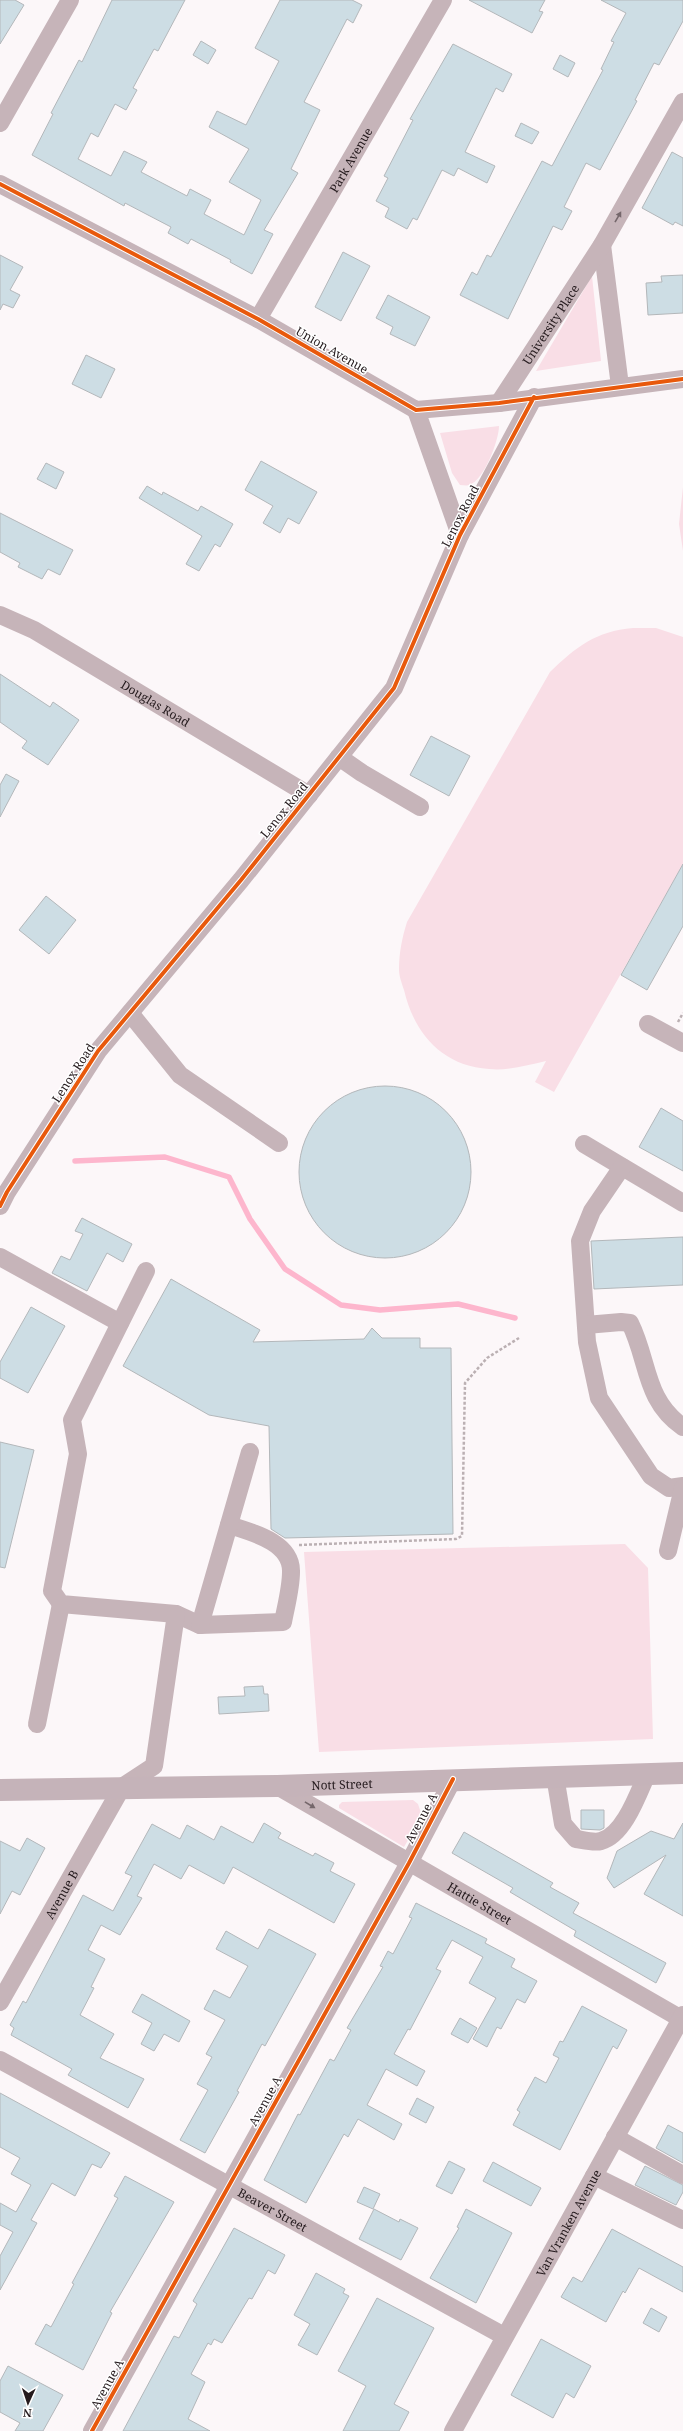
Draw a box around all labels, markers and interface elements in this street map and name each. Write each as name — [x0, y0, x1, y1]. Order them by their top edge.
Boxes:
street label: Park Avenue — [325, 124, 376, 196]
one-way arrow — [614, 211, 621, 223]
street label: University Place — [518, 281, 583, 368]
street label: Union Avenue — [293, 322, 371, 378]
street label: Lenox Road — [437, 481, 483, 550]
street label: Douglas Road — [118, 676, 194, 731]
street label: Lenox Road — [256, 778, 312, 842]
street label: Lenox Road — [47, 1040, 99, 1106]
street label: Nott Street — [311, 1774, 373, 1793]
street label: Avenue A — [401, 1789, 442, 1846]
one-way arrow — [304, 1802, 316, 1809]
street label: Avenue B — [41, 1866, 82, 1922]
street label: Hattie Street — [444, 1878, 515, 1928]
street label: Avenue A — [244, 2073, 286, 2129]
street label: Van Vranken Avenue — [532, 2166, 605, 2279]
street label: Beaver Street — [235, 2184, 310, 2235]
street label: Avenue A — [86, 2356, 128, 2412]
north arrow — [8, 2383, 48, 2423]
text: N — [22, 2406, 32, 2421]

